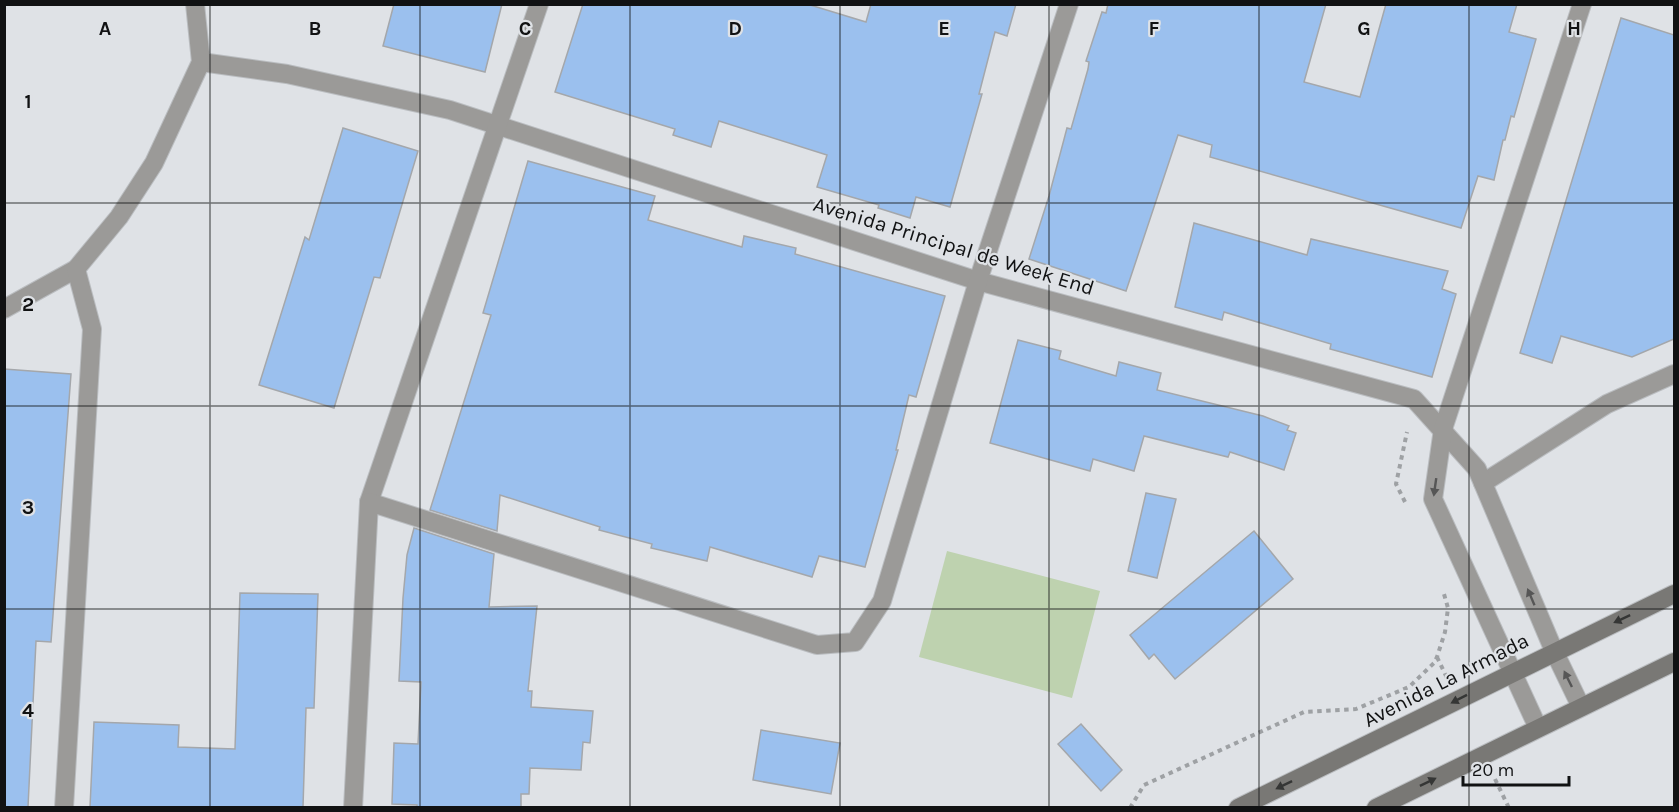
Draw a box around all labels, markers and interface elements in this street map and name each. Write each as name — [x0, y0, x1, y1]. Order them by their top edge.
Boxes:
text: A — [99, 17, 112, 40]
text: B — [309, 17, 321, 40]
text: C — [519, 17, 531, 40]
text: D — [728, 17, 742, 40]
text: E — [938, 17, 950, 40]
text: F — [1149, 17, 1160, 40]
text: G — [1357, 17, 1371, 40]
text: H — [1567, 17, 1581, 40]
text: 1 — [24, 90, 32, 113]
street label: Avenida Principal de Week End — [811, 192, 1097, 300]
text: 2 — [22, 293, 34, 316]
one-way arrow — [1431, 477, 1440, 496]
text: 3 — [22, 496, 34, 519]
one-way arrow — [1526, 588, 1535, 606]
one-way arrow — [1613, 614, 1630, 623]
street label: Avenida La Armada — [1359, 628, 1533, 732]
one-way arrow — [1563, 670, 1572, 687]
one-way arrow — [1450, 694, 1467, 704]
text: 4 — [22, 699, 34, 722]
scale bar — [1463, 749, 1570, 787]
text: 20 m — [1472, 759, 1514, 781]
one-way arrow — [1420, 777, 1437, 787]
one-way arrow — [1275, 780, 1293, 790]

